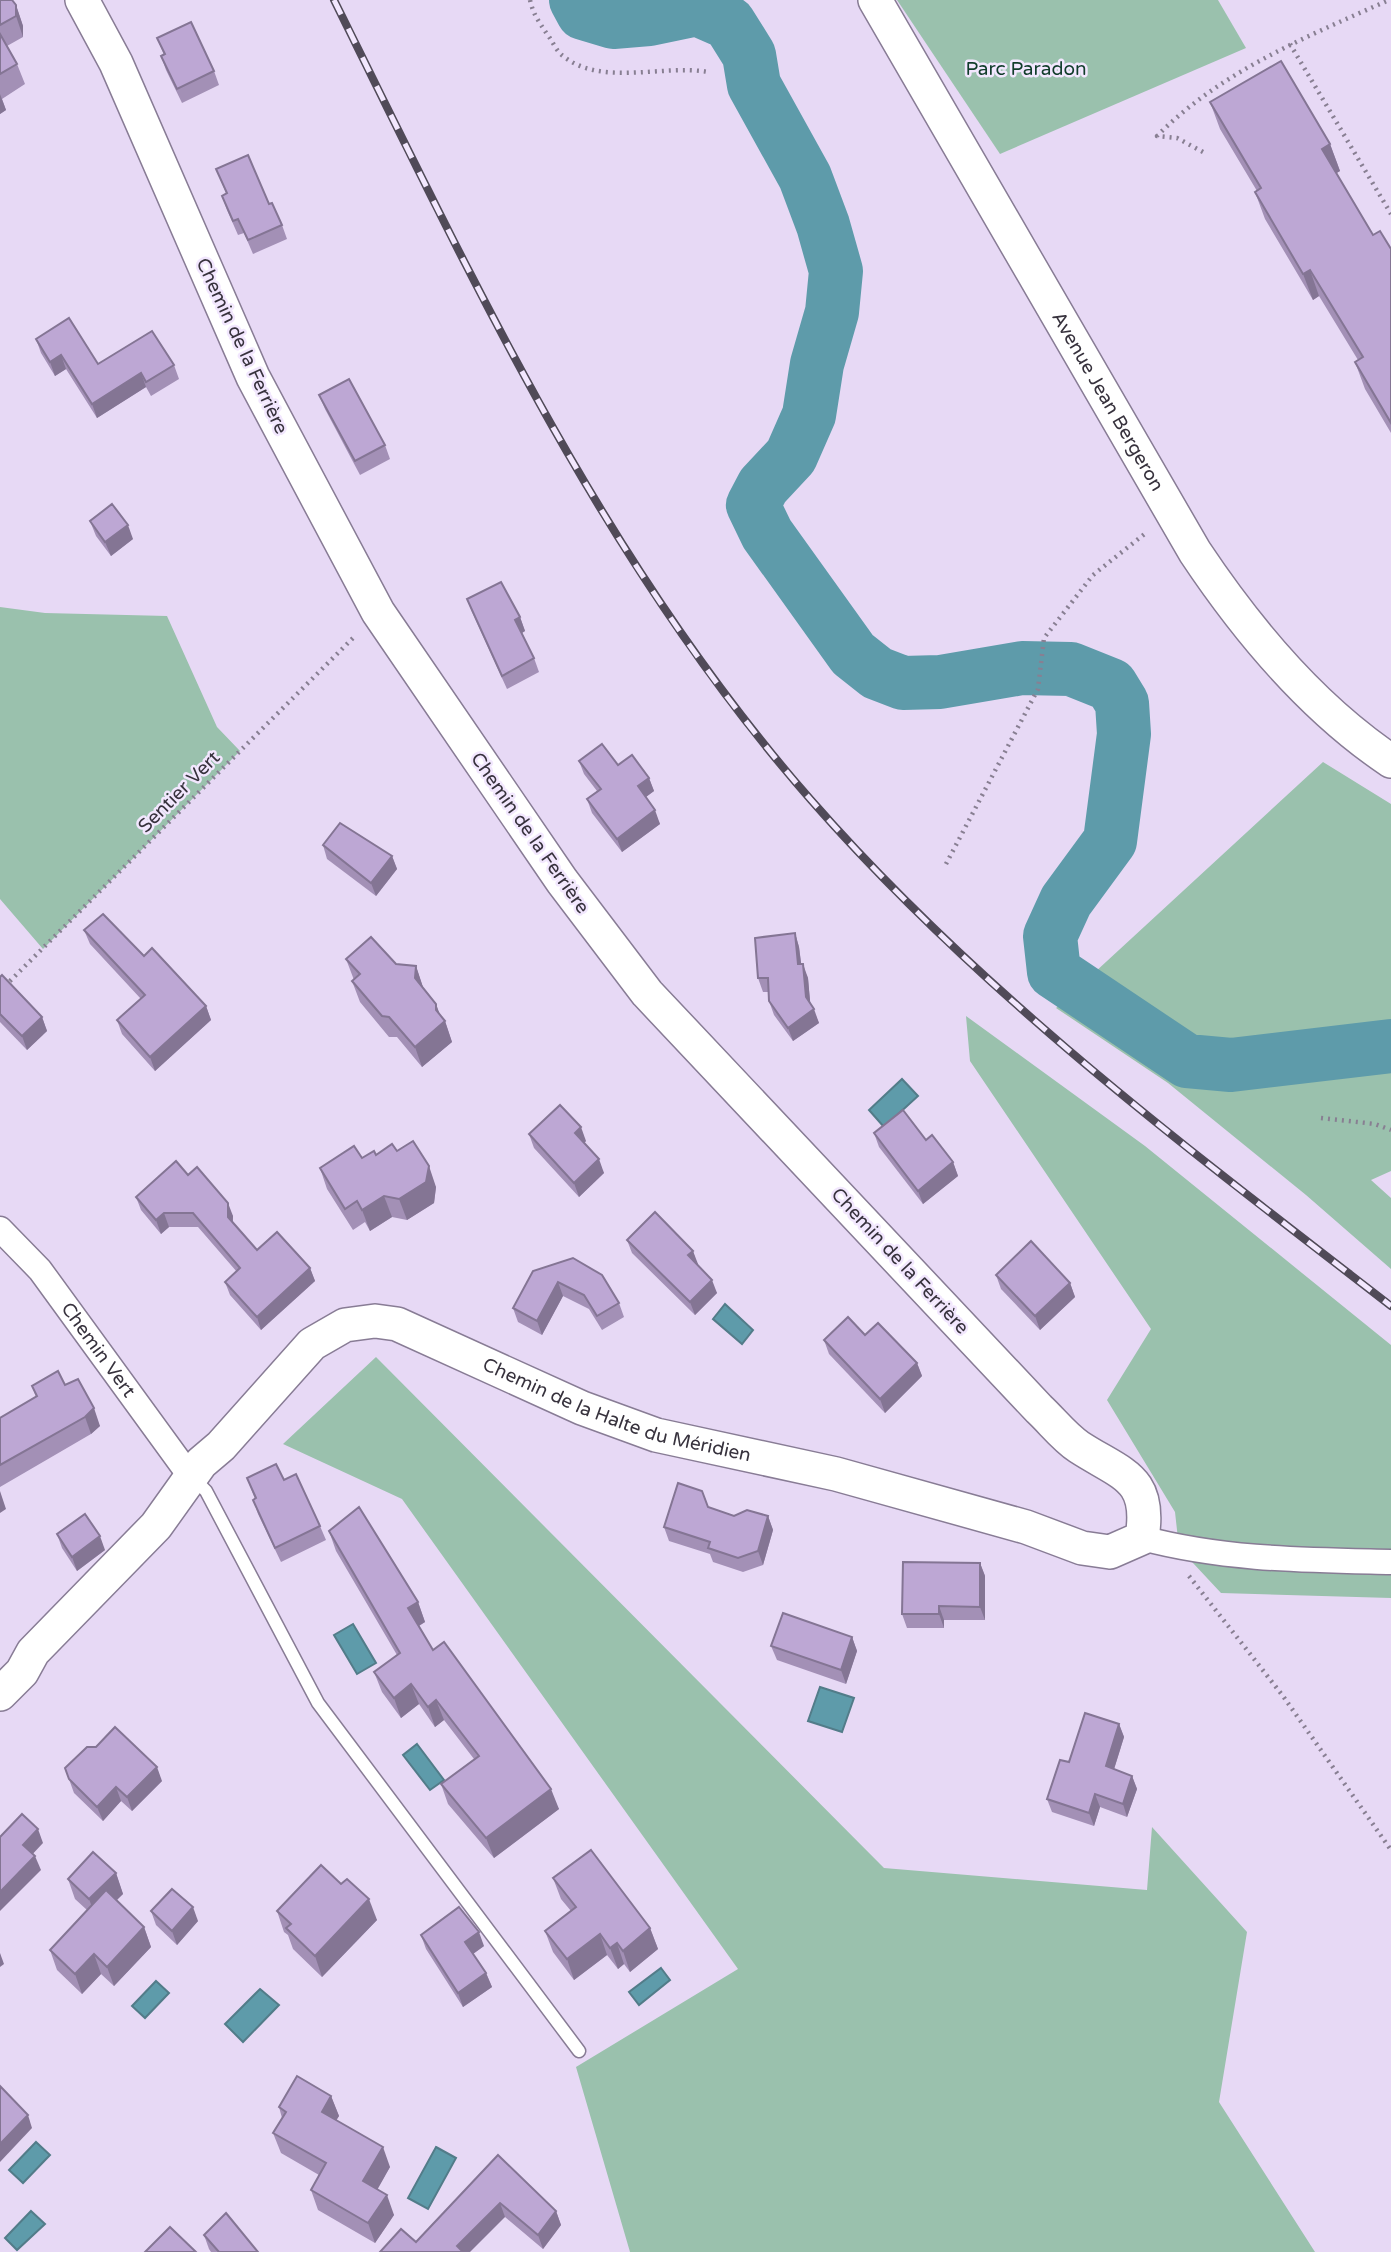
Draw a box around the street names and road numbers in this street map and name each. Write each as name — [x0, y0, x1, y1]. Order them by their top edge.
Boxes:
street label: Chemin de la Ferrière — [192, 255, 292, 437]
street label: Avenue Jean Bergeron — [1047, 308, 1168, 495]
street label: Sentier Vert — [134, 747, 224, 837]
street label: Chemin de la Ferrière — [466, 748, 594, 918]
street label: Chemin de la Ferrière — [827, 1183, 973, 1339]
street label: Chemin Vert — [56, 1298, 140, 1401]
street label: Chemin de la Halte du Méridien — [479, 1353, 753, 1466]

